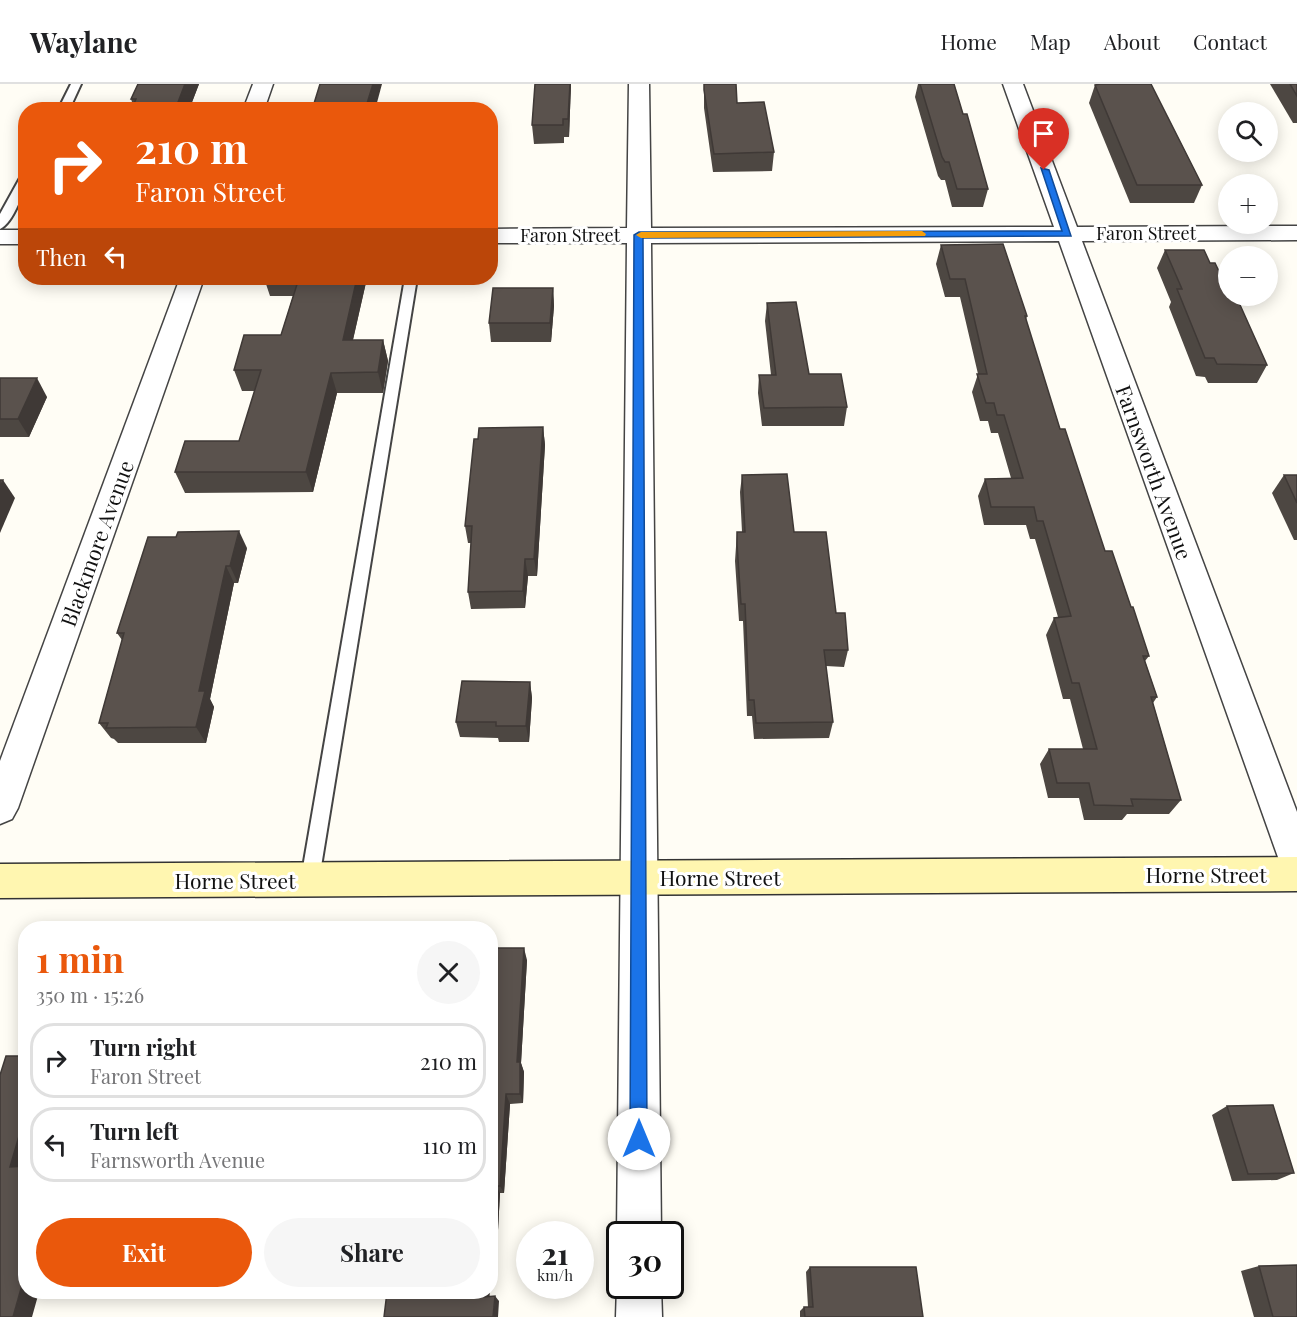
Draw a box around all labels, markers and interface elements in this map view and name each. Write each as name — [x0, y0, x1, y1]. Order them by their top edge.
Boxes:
text: Waylane — [30, 23, 138, 60]
text: Home — [941, 27, 997, 55]
text: Map — [1030, 27, 1071, 55]
text: About — [1104, 27, 1160, 55]
text: Contact — [1193, 27, 1267, 55]
map controls — [1218, 102, 1278, 306]
button: search — [1218, 102, 1278, 162]
pin — [1018, 108, 1069, 170]
icon: arrive — [1027, 117, 1060, 150]
text: 210 m — [135, 119, 248, 175]
icon: right — [36, 126, 114, 204]
text: Faron Street — [135, 173, 285, 209]
button: + — [1218, 174, 1278, 234]
street label: Faron Street — [1096, 221, 1197, 245]
street label: Faron Street — [520, 223, 621, 247]
icon: left — [99, 240, 132, 273]
text: Then — [36, 242, 87, 272]
button: − — [1218, 246, 1278, 306]
street label: Farnsworth Avenue — [1110, 381, 1200, 563]
street label: Blackmore Avenue — [53, 456, 139, 630]
street label: Horne Street — [1145, 860, 1267, 888]
street label: Horne Street — [659, 863, 781, 891]
street label: Horne Street — [174, 866, 296, 894]
text: 1 min — [36, 934, 124, 982]
button: close — [417, 941, 480, 1004]
text: 350 m · 15:26 — [36, 981, 144, 1008]
text: Turn right — [90, 1032, 196, 1062]
icon: right — [39, 1044, 72, 1077]
text: 210 m — [420, 1046, 477, 1076]
text: Faron Street — [90, 1062, 201, 1089]
position arrow — [607, 1107, 671, 1171]
text: Turn left — [90, 1116, 179, 1146]
icon: left — [39, 1128, 72, 1161]
text: 110 m — [423, 1130, 477, 1160]
text: Farnsworth Avenue — [90, 1146, 265, 1173]
button: Exit — [36, 1218, 252, 1287]
button: Share — [264, 1218, 480, 1287]
speed limit sign: 30 — [606, 1221, 684, 1299]
text: 21 — [541, 1233, 569, 1273]
text: km/h — [537, 1265, 573, 1285]

